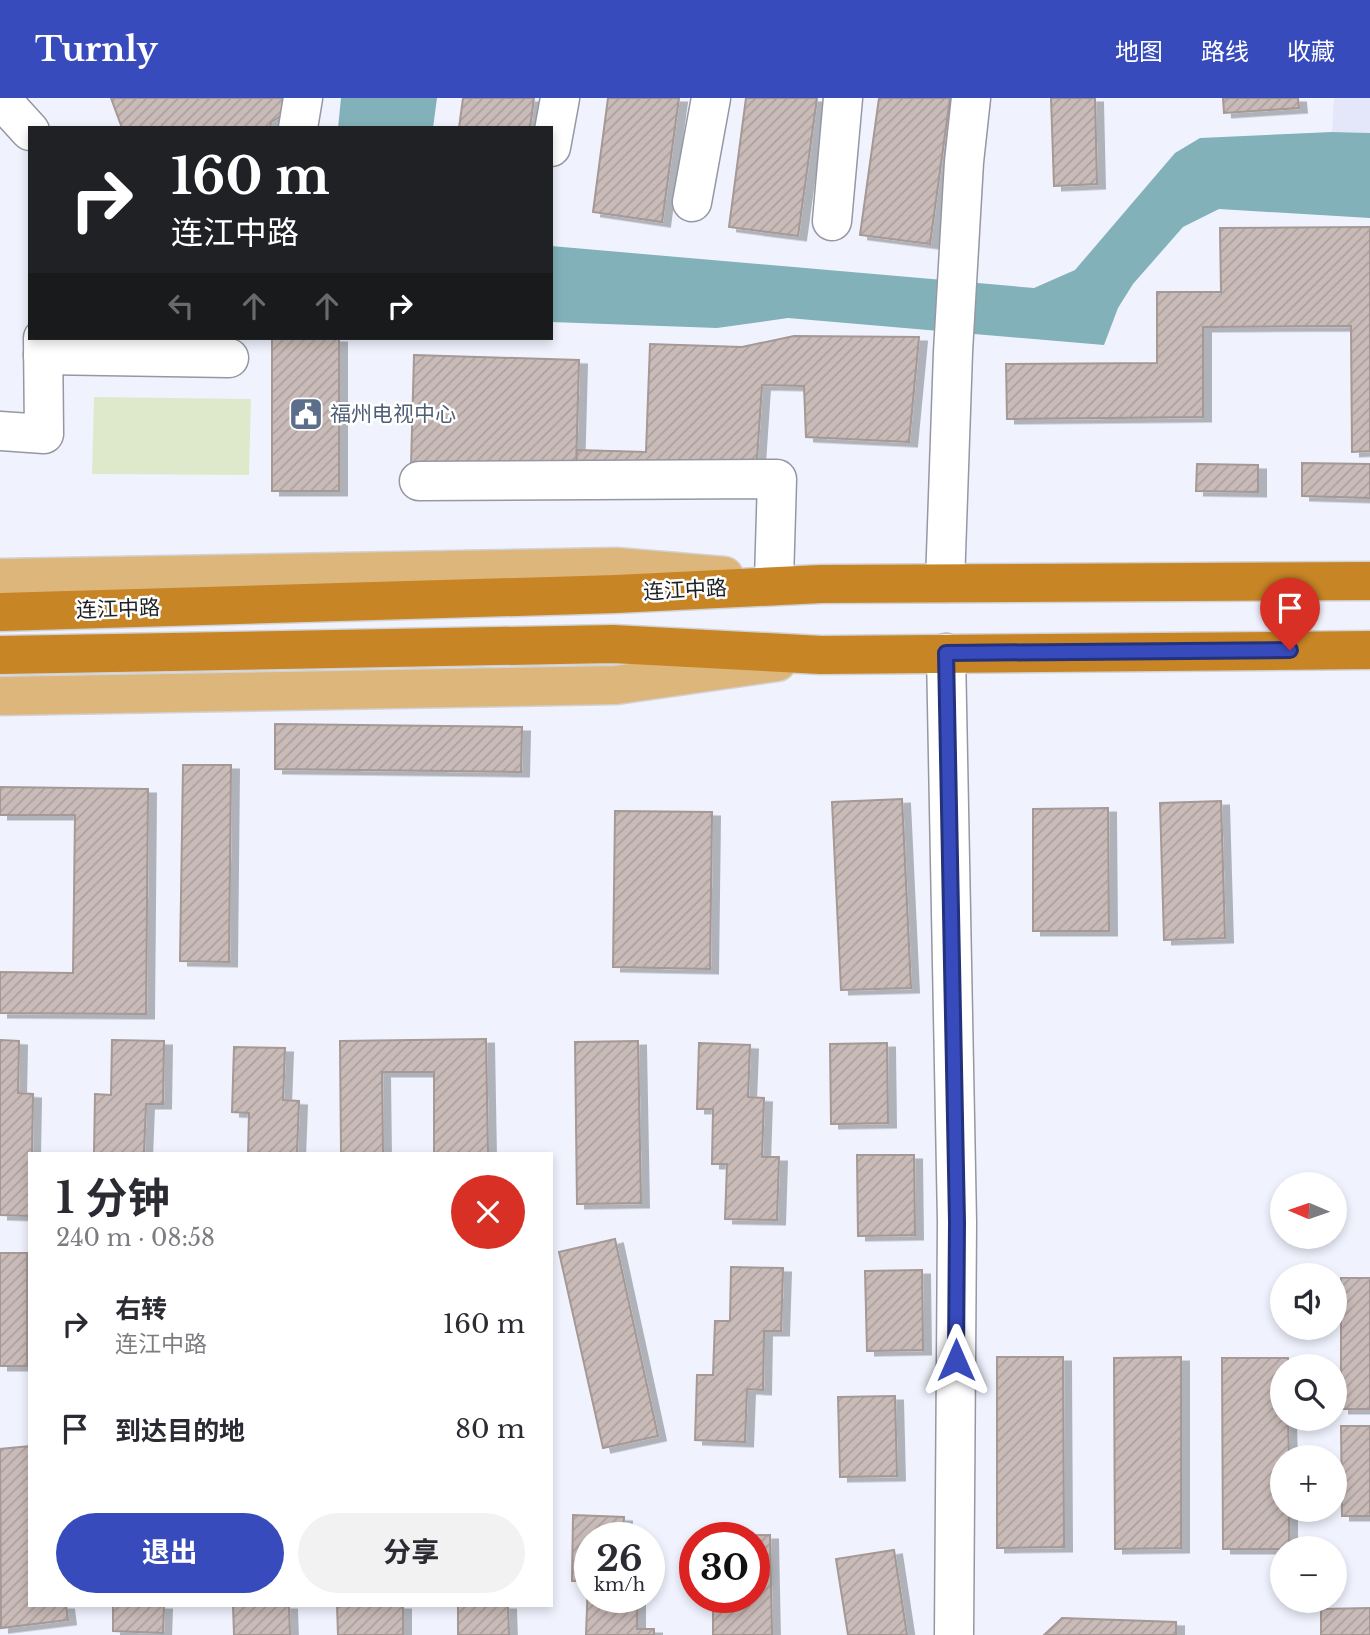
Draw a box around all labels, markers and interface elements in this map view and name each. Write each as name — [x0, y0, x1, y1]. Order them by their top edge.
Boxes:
text: Turnly — [35, 29, 158, 70]
text: 地图 — [1115, 37, 1163, 66]
text: 路线 — [1201, 37, 1249, 66]
text: 收藏 — [1287, 37, 1335, 66]
text: 160 m — [171, 146, 330, 207]
icon: right — [56, 154, 147, 245]
text: 连江中路 — [171, 213, 299, 253]
icon: left — [162, 287, 200, 325]
icon: ahead — [235, 287, 273, 325]
icon: ahead — [308, 287, 346, 325]
icon: right — [381, 287, 419, 325]
public building icon: 福州电视中心 — [287, 395, 325, 433]
place label: 福州电视中心 — [330, 401, 456, 427]
street label: 连江中路 — [642, 575, 728, 605]
pin — [1260, 578, 1320, 650]
icon: arrive — [1271, 589, 1309, 627]
street label: 连江中路 — [76, 595, 160, 623]
text: 1 分钟 — [56, 1172, 169, 1224]
north arrow — [1270, 1172, 1348, 1250]
map controls — [1270, 1172, 1347, 1613]
button: close — [451, 1175, 525, 1249]
text: 240 m · 08:58 — [56, 1224, 215, 1252]
button: sound — [1270, 1263, 1347, 1340]
text: 右转 — [115, 1293, 167, 1325]
icon: right — [56, 1305, 94, 1343]
text: 160 m — [443, 1308, 525, 1340]
position arrow — [919, 1323, 993, 1397]
text: 连江中路 — [115, 1330, 207, 1358]
button: search — [1270, 1354, 1347, 1431]
icon: arrive — [56, 1410, 94, 1448]
text: 80 m — [455, 1413, 525, 1445]
text: 到达目的地 — [115, 1415, 245, 1447]
button: + — [1270, 1445, 1347, 1522]
button: 退出 — [56, 1513, 284, 1593]
button: 分享 — [298, 1513, 525, 1593]
speed limit sign: 30 — [679, 1522, 770, 1613]
button: − — [1270, 1536, 1347, 1613]
text: 26 — [596, 1537, 643, 1580]
text: km/h — [594, 1574, 645, 1596]

